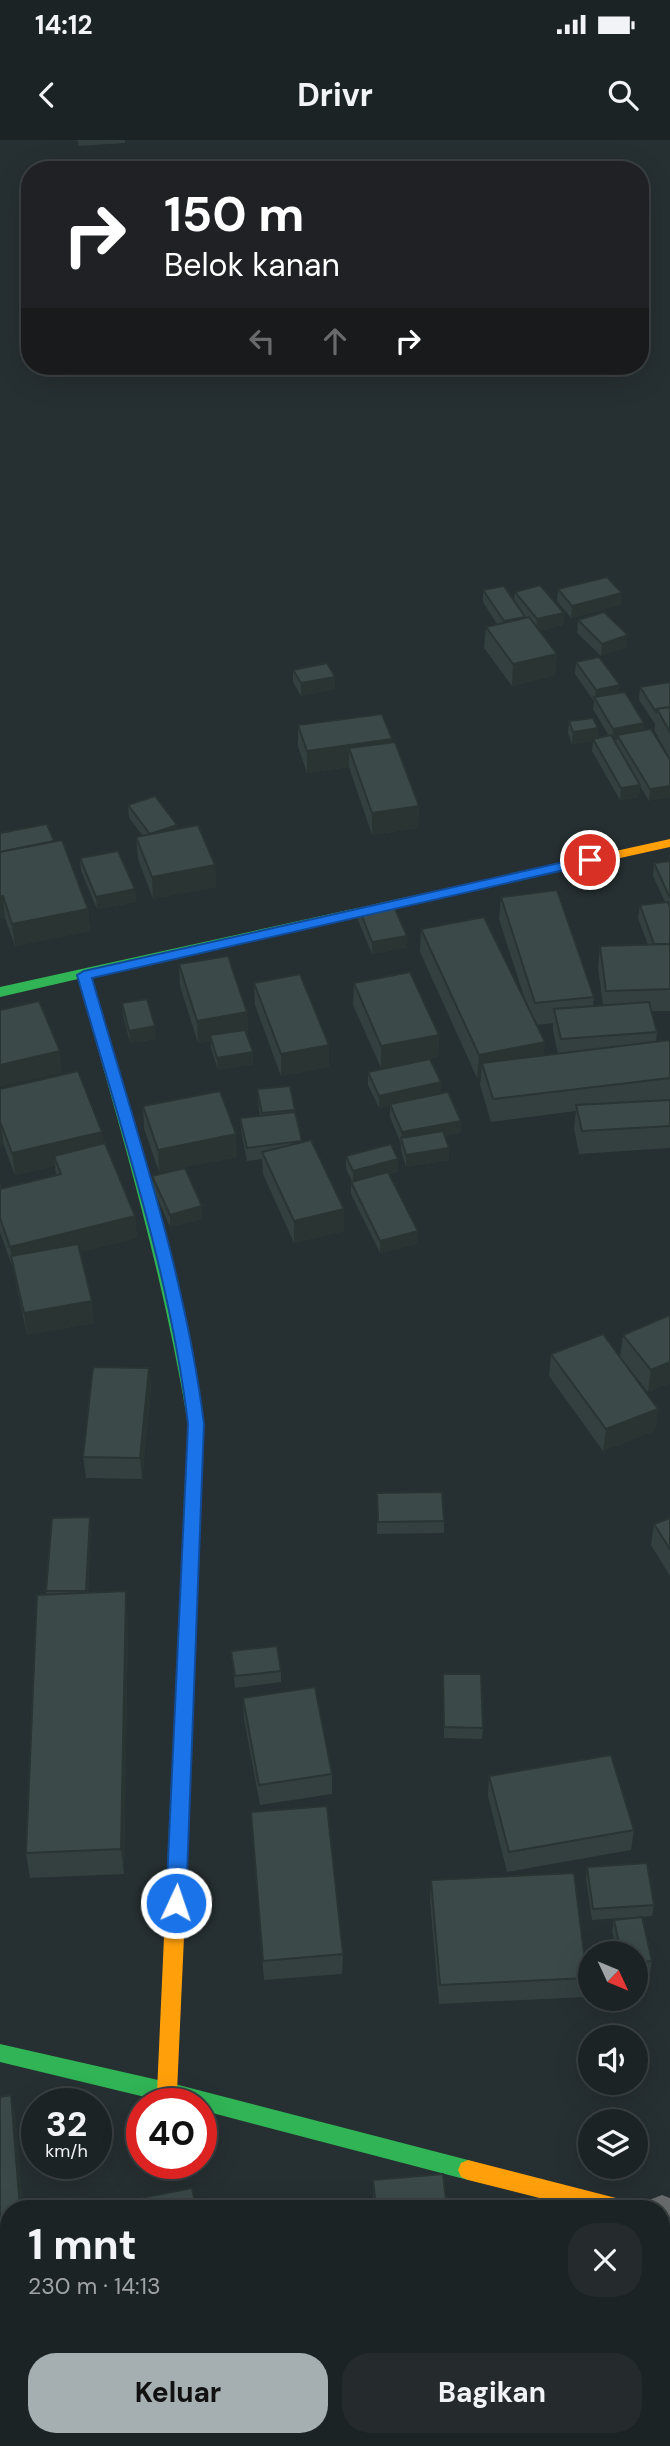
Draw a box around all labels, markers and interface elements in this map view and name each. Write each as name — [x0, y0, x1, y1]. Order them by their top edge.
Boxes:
text: 14:12 — [35, 8, 92, 42]
text: Drivr — [297, 74, 373, 116]
icon: back — [28, 76, 66, 114]
icon: search — [604, 76, 642, 114]
text: 150 m — [164, 182, 304, 246]
icon: right — [49, 189, 140, 280]
text: Belok kanan — [164, 244, 340, 286]
icon: left — [243, 322, 281, 360]
icon: ahead — [316, 322, 354, 360]
icon: right — [389, 322, 427, 360]
pin — [560, 830, 620, 890]
icon: arrive — [571, 841, 609, 879]
position arrow — [139, 1866, 213, 1940]
north arrow — [578, 1941, 648, 2011]
map controls — [578, 1941, 648, 2179]
button: sound — [578, 2025, 648, 2095]
speed limit sign: 40 — [126, 2088, 217, 2179]
text: 32 — [46, 2101, 87, 2147]
button: layers — [578, 2109, 648, 2179]
text: km/h — [45, 2139, 88, 2163]
text: 1 mnt — [28, 2217, 137, 2272]
button: close — [568, 2223, 642, 2297]
text: 230 m · 14:13 — [28, 2271, 161, 2301]
button: Keluar — [28, 2353, 328, 2433]
button: Bagikan — [342, 2353, 642, 2433]

